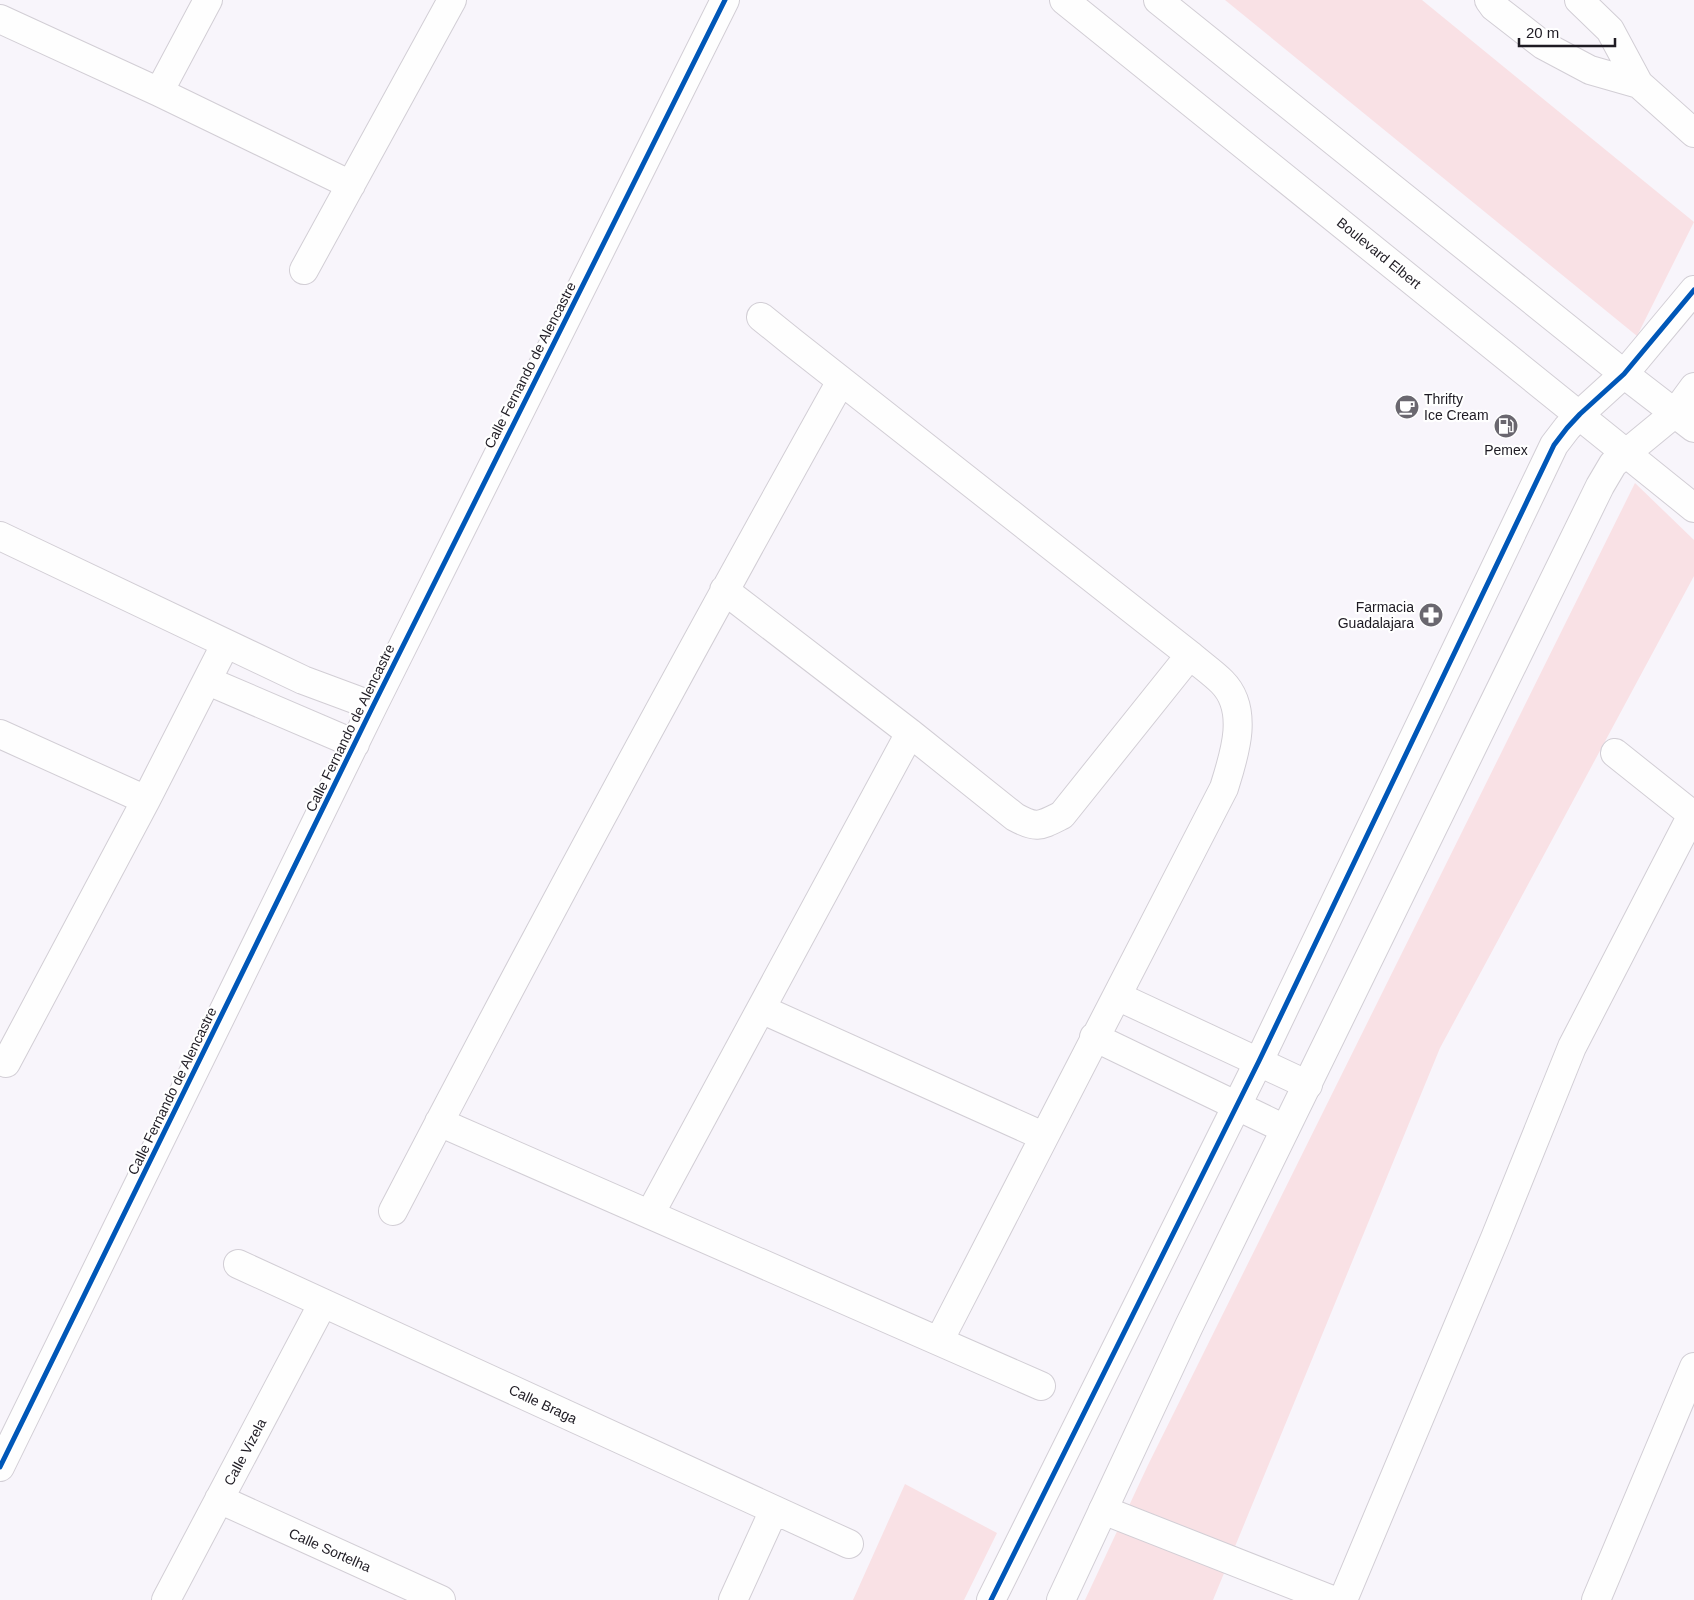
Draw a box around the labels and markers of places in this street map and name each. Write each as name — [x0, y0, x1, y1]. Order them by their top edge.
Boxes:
place label: Thrifty Ice Cream — [1424, 391, 1489, 423]
cafe icon: Thrifty Ice Cream — [1394, 394, 1420, 420]
fuel station icon: Pemex — [1493, 413, 1519, 439]
place label: Pemex — [1484, 442, 1528, 458]
place label: Farmacia Guadalajara — [1338, 599, 1414, 631]
pharmacy icon: Farmacia Guadalajara — [1418, 602, 1444, 628]

